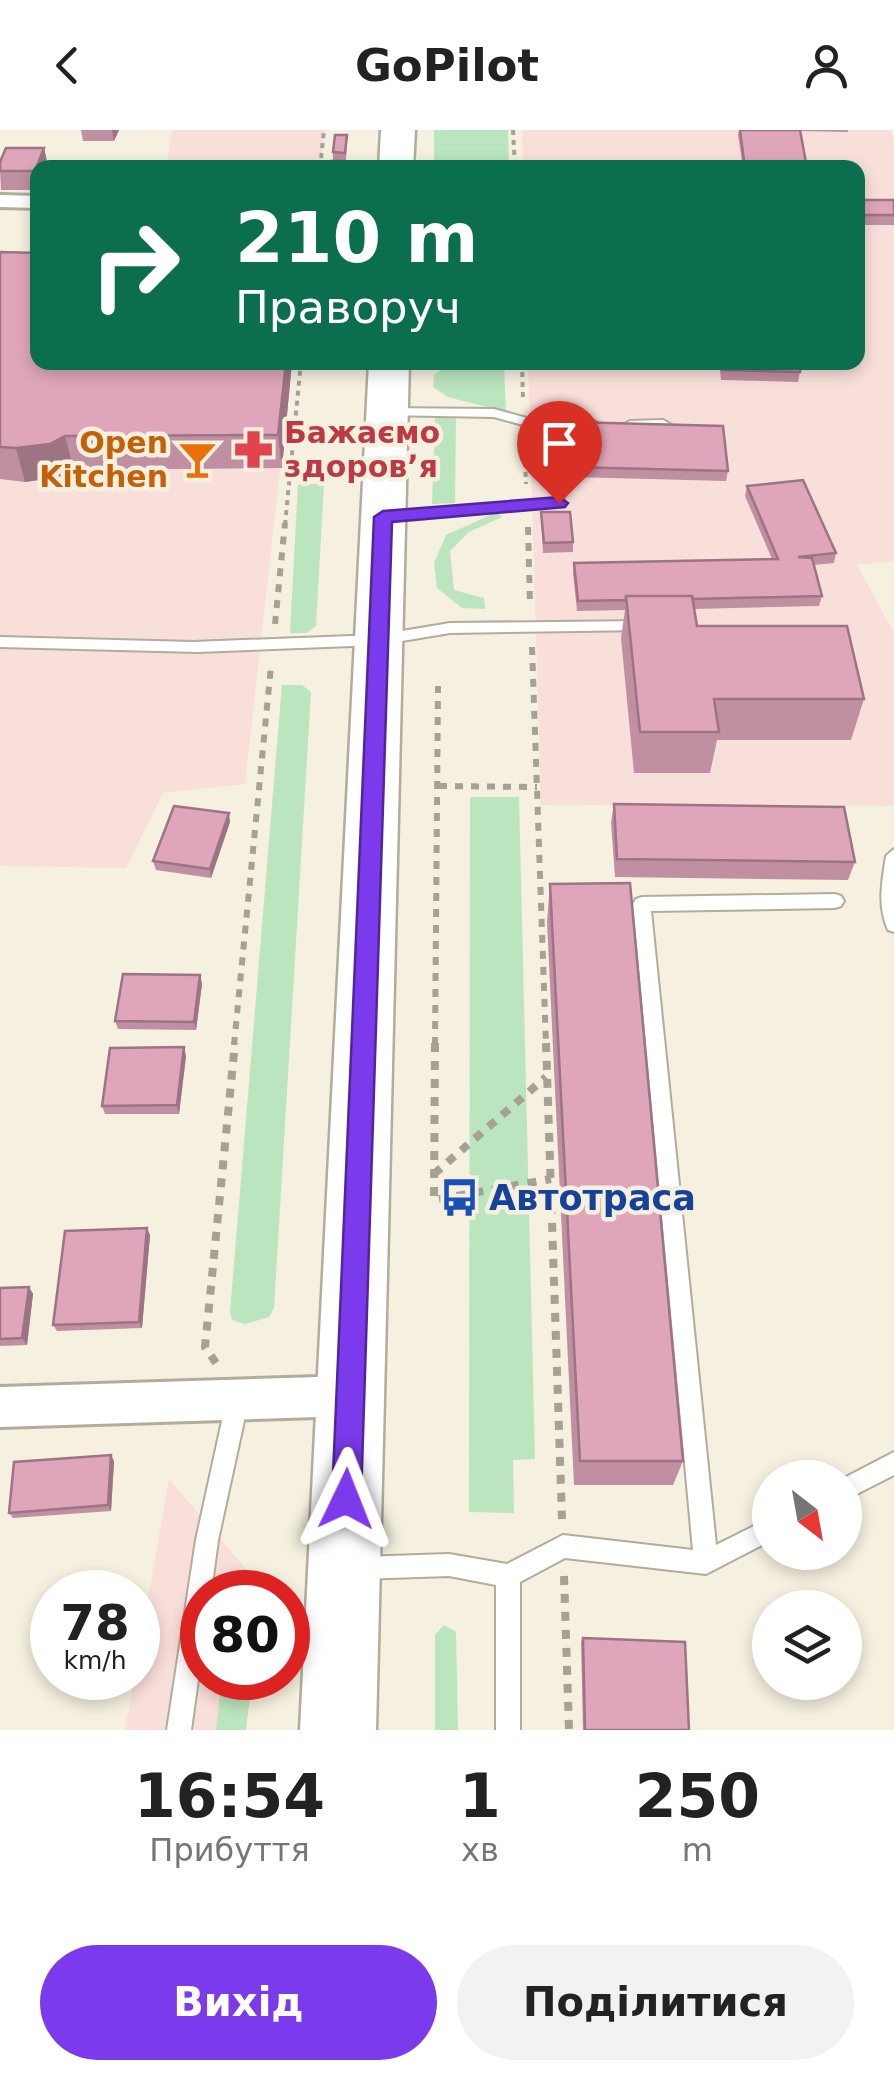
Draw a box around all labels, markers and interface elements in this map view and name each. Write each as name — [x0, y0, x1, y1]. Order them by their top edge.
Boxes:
icon: back — [40, 38, 95, 93]
icon: person — [799, 38, 854, 93]
text: GoPilot — [355, 39, 539, 92]
text: 210 m — [235, 197, 478, 279]
icon: right — [70, 200, 200, 330]
text: Праворуч — [235, 281, 461, 334]
pin — [517, 401, 602, 504]
place label: Бажаємо здоровʼя — [284, 415, 440, 484]
icon: arrive — [532, 416, 587, 471]
place label: Open Kitchen — [39, 425, 168, 494]
pharmacy icon: Бажаємо здоровʼя — [233, 428, 275, 470]
bar icon: Open Kitchen — [177, 438, 219, 480]
bus stop icon: Автотраса — [438, 1177, 480, 1219]
place label: Автотраса — [489, 1178, 696, 1218]
position arrow — [294, 1447, 398, 1551]
north arrow — [752, 1460, 862, 1570]
map controls — [752, 1460, 862, 1700]
speed limit sign: 80 — [180, 1570, 310, 1700]
button: layers — [752, 1590, 862, 1700]
text: 78 — [60, 1594, 130, 1652]
text: km/h — [63, 1646, 127, 1675]
text: 16:54 — [134, 1761, 325, 1831]
text: 1 — [459, 1761, 501, 1831]
text: 250 — [635, 1761, 760, 1831]
text: Прибуття — [149, 1831, 310, 1869]
text: хв — [461, 1831, 499, 1869]
text: m — [682, 1831, 713, 1869]
button: Вихід — [40, 1945, 437, 2060]
button: Поділитися — [457, 1945, 854, 2060]

